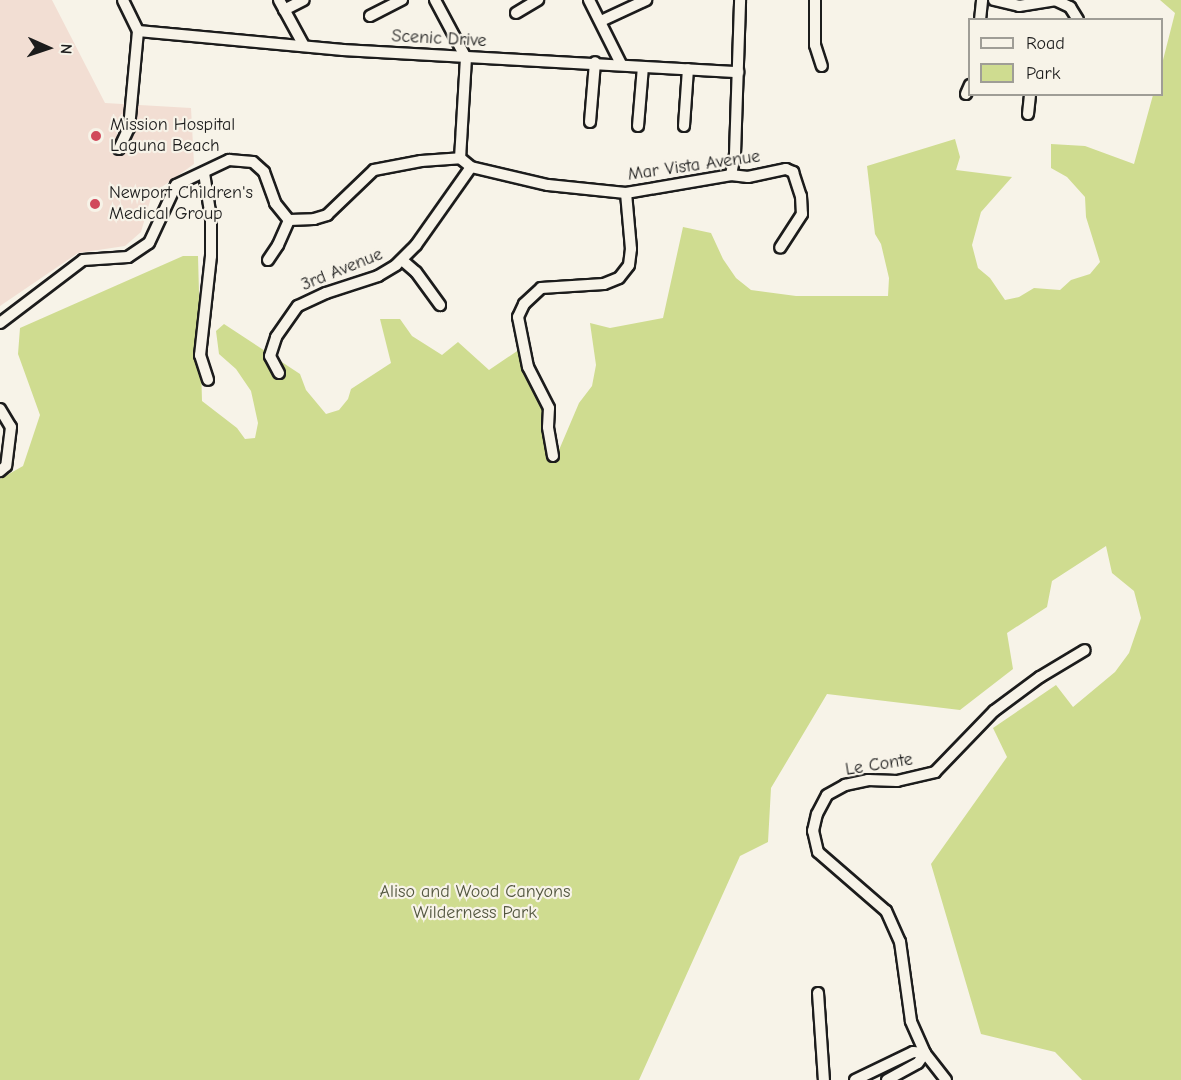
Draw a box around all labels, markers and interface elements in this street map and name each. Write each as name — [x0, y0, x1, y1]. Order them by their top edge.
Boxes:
north arrow — [18, 18, 78, 78]
legend — [968, 18, 1163, 96]
street label: Scenic Drive — [391, 26, 487, 52]
text: Road — [1026, 33, 1065, 54]
text: N — [57, 43, 75, 55]
text: Park — [1026, 63, 1060, 84]
place label: Mission Hospital Laguna Beach — [110, 115, 235, 158]
marker: Mission Hospital Laguna Beach — [87, 127, 105, 145]
street label: Mar Vista Avenue — [626, 146, 762, 186]
place label: Newport Children's Medical Group — [109, 183, 253, 226]
marker: Newport Children's Medical Group — [86, 195, 104, 213]
street label: 3rd Avenue — [298, 244, 386, 296]
street label: Le Conte — [844, 749, 914, 781]
park label: Aliso and Wood Canyons Wilderness Park — [380, 882, 570, 924]

